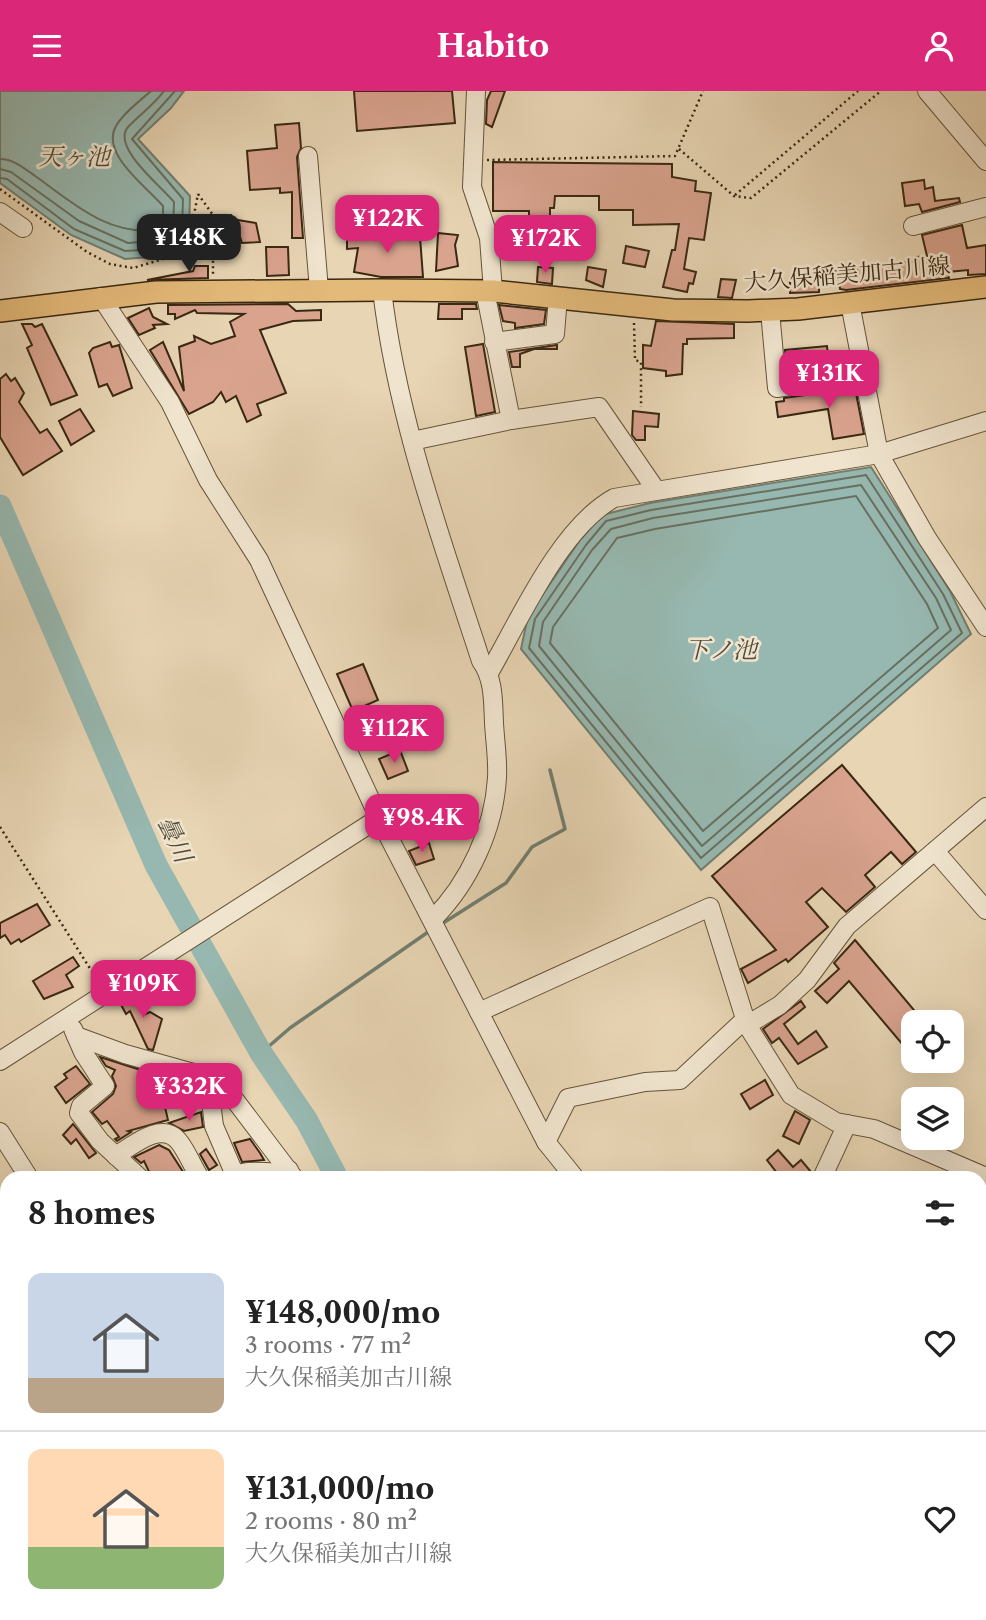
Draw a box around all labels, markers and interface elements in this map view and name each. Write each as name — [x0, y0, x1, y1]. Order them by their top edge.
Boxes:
text: Habito — [437, 26, 549, 65]
icon: menu — [28, 27, 66, 65]
icon: person — [920, 27, 958, 65]
water label: 天ヶ池 — [38, 142, 113, 171]
pin: ¥122K — [338, 195, 436, 255]
text: ¥122K — [351, 204, 423, 232]
pin: ¥148K — [140, 215, 238, 274]
pin: ¥172K — [496, 215, 594, 275]
text: ¥148K — [153, 223, 225, 251]
text: ¥172K — [510, 224, 580, 252]
street label: 大久保稲美加古川線 — [743, 251, 951, 297]
pin: ¥131K — [780, 351, 878, 410]
text: ¥131K — [795, 359, 863, 387]
water label: 下ノ池 — [685, 635, 760, 664]
pin: ¥112K — [345, 705, 443, 765]
text: ¥112K — [360, 714, 428, 742]
pin: ¥98.4K — [365, 795, 479, 854]
text: ¥98.4K — [381, 803, 463, 831]
water label: 曇川 — [152, 811, 200, 870]
pin: ¥109K — [94, 961, 192, 1020]
text: ¥109K — [107, 969, 179, 997]
map controls — [901, 1010, 964, 1150]
button: locate — [901, 1010, 964, 1073]
pin: ¥332K — [140, 1063, 238, 1123]
text: ¥332K — [152, 1072, 226, 1100]
button: layers — [901, 1087, 964, 1150]
icon: filters — [921, 1194, 959, 1232]
text: 8 homes — [28, 1195, 155, 1232]
text: ¥148,000/mo — [245, 1294, 440, 1331]
icon: home — [84, 1301, 168, 1385]
icon: heart — [921, 1324, 959, 1362]
text: 3 rooms · 77 m² — [245, 1331, 411, 1359]
text: 大久保稲美加古川線 — [245, 1363, 452, 1391]
text: ¥131,000/mo — [245, 1470, 434, 1507]
icon: home — [84, 1477, 168, 1561]
icon: heart — [921, 1500, 959, 1538]
text: 2 rooms · 80 m² — [245, 1507, 417, 1535]
text: 大久保稲美加古川線 — [245, 1539, 452, 1567]

